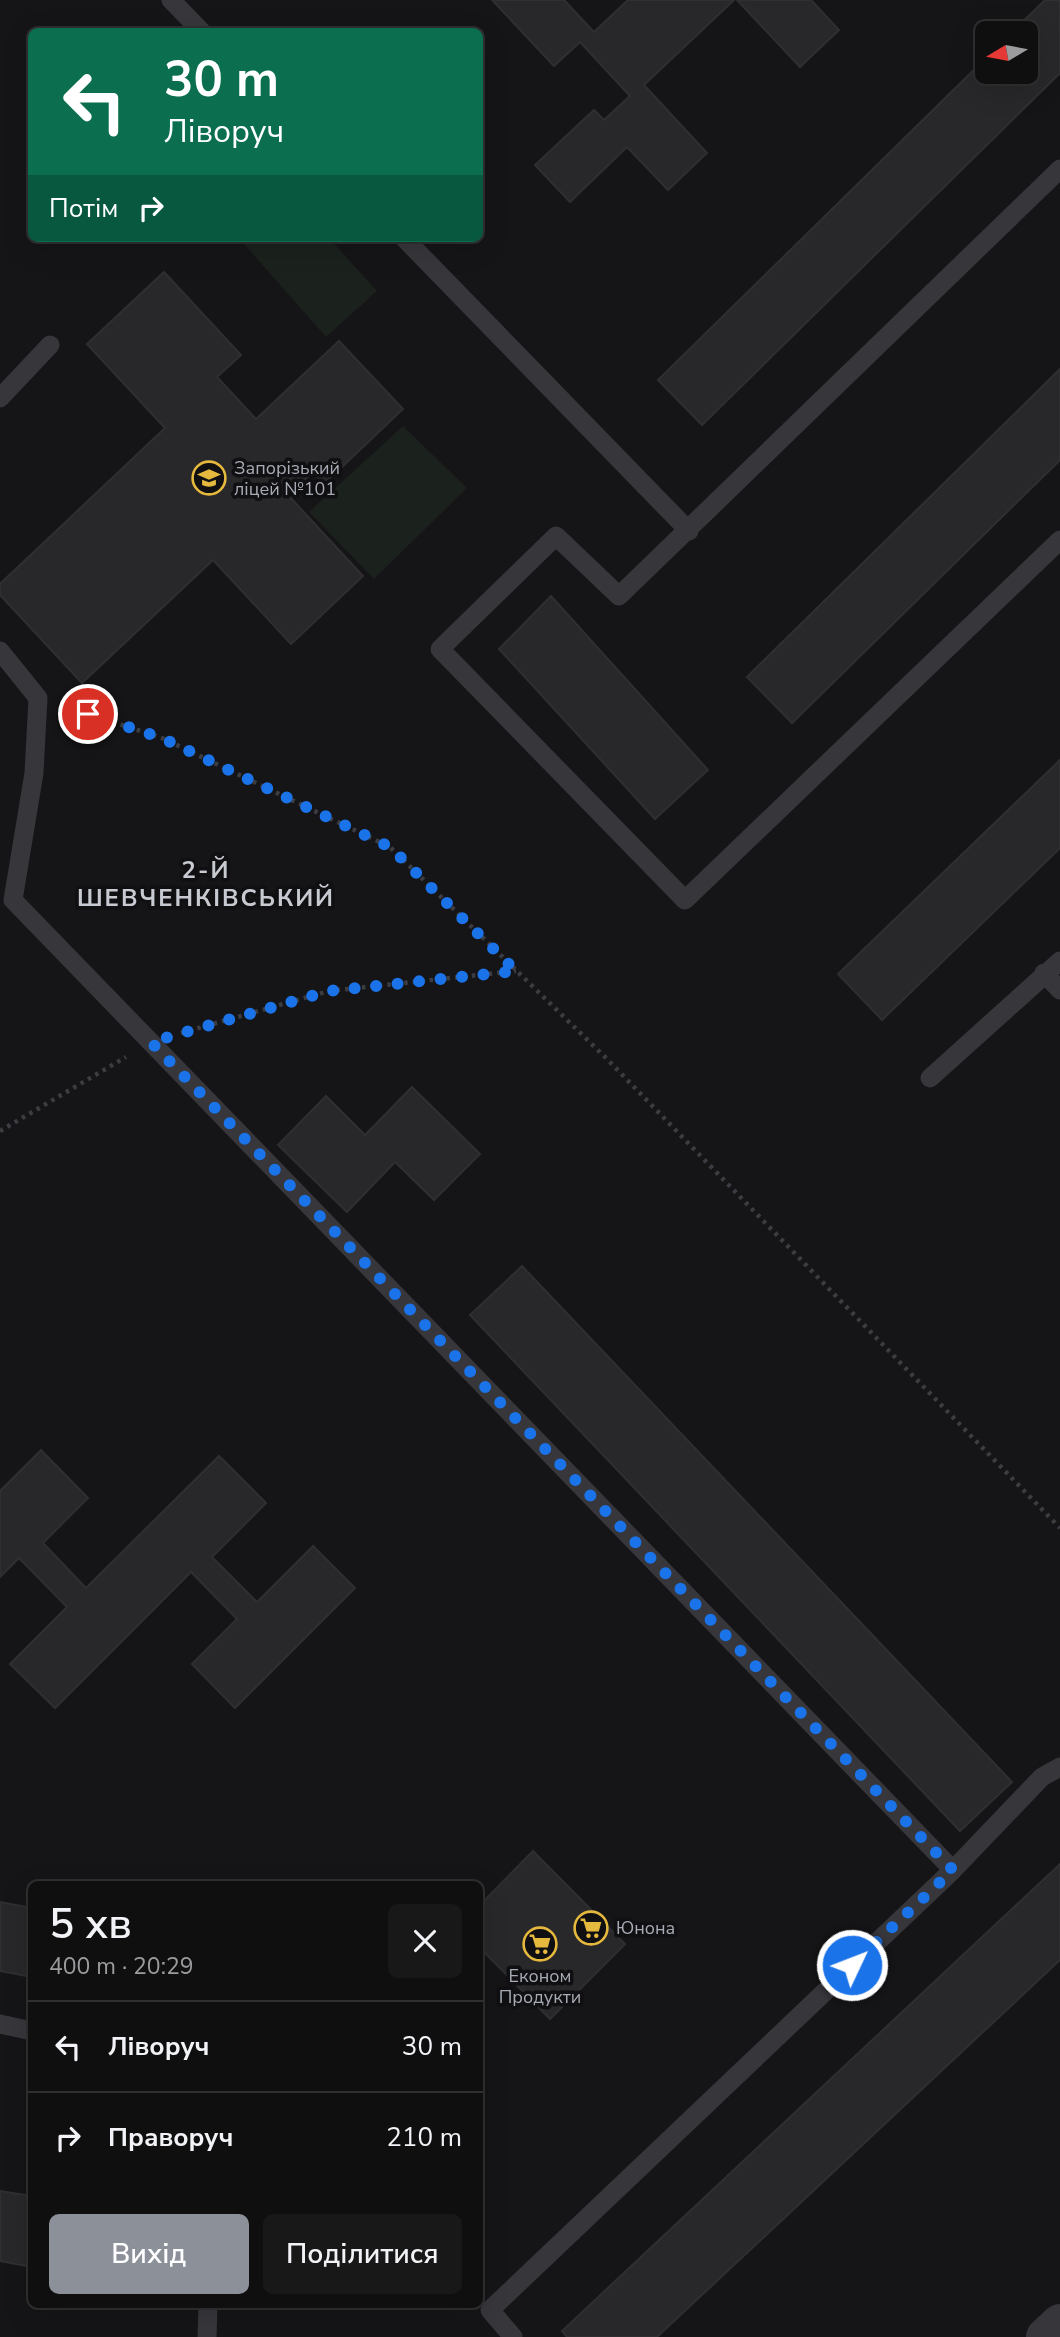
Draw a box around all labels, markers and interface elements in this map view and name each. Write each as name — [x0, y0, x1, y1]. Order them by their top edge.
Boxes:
north arrow — [975, 21, 1038, 84]
map controls — [975, 21, 1038, 84]
text: 30 m — [164, 46, 279, 113]
icon: left — [49, 56, 140, 147]
text: Ліворуч — [164, 110, 284, 153]
icon: right — [132, 189, 170, 227]
text: Потім — [49, 191, 118, 226]
place label: Запорізький ліцей №101 — [234, 456, 340, 501]
school or university icon: Запорізький ліцей №101 — [190, 459, 228, 497]
pin — [58, 684, 118, 744]
icon: arrive — [69, 695, 107, 733]
district label: 2-Й ШЕВЧЕНКІВСЬКИЙ — [77, 854, 335, 914]
text: 5 хв — [49, 1896, 132, 1953]
button: close — [388, 1904, 462, 1978]
supermarket icon: Юнона — [572, 1909, 610, 1947]
place label: Юнона — [616, 1916, 675, 1940]
supermarket icon: Економ Продукти — [521, 1925, 559, 1963]
position arrow — [815, 1928, 889, 2002]
text: 400 m · 20:29 — [49, 1951, 194, 1982]
place label: Економ Продукти — [499, 1964, 581, 2009]
icon: left — [49, 2028, 87, 2066]
text: Ліворуч — [108, 2029, 209, 2064]
text: 30 m — [402, 2029, 462, 2064]
icon: right — [49, 2119, 87, 2157]
text: Праворуч — [108, 2120, 233, 2155]
text: 210 m — [386, 2120, 462, 2155]
button: Вихід — [49, 2214, 249, 2294]
button: Поділитися — [263, 2214, 462, 2294]

